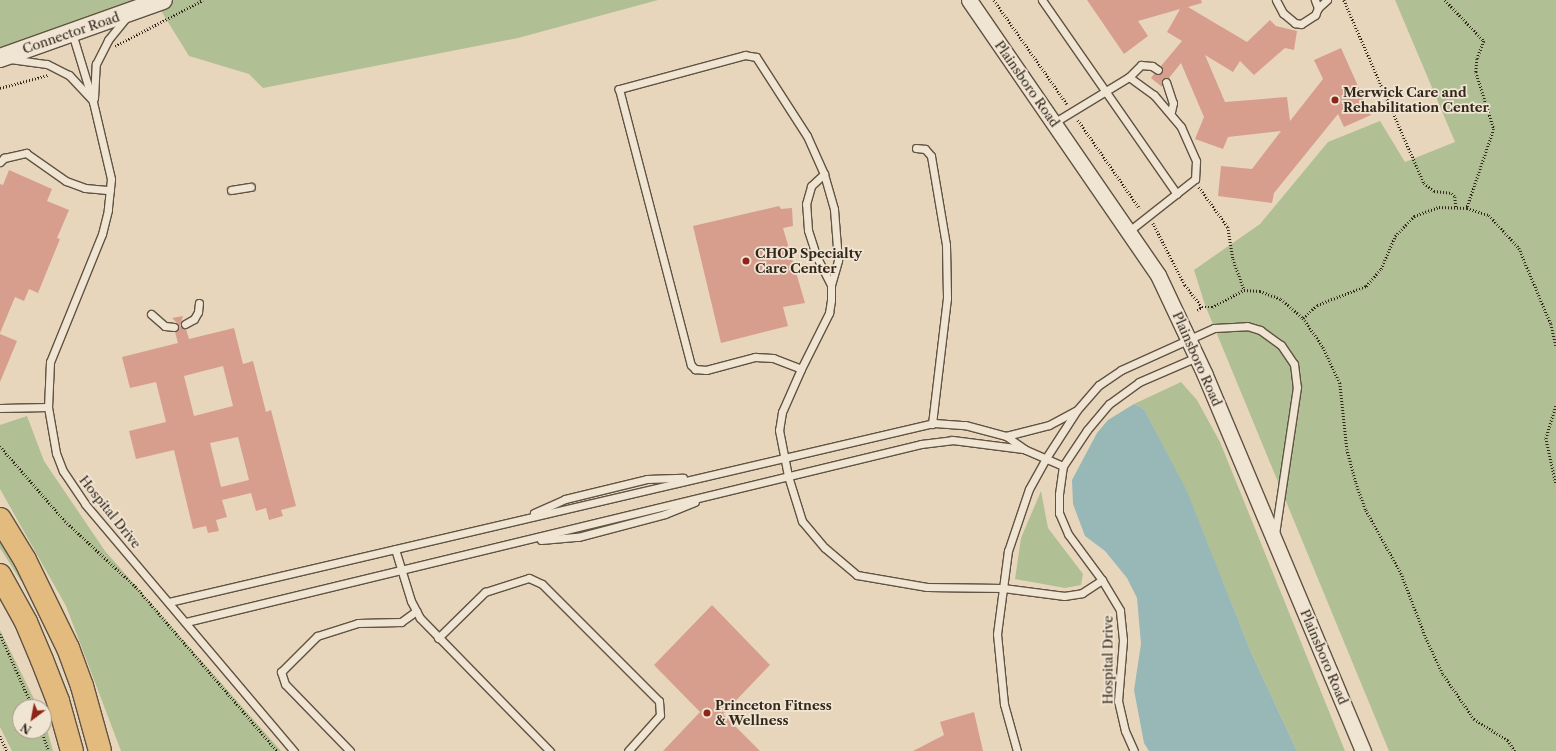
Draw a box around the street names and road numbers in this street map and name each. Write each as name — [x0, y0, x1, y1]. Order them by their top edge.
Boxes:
street label: Connector Road — [20, 9, 122, 57]
street label: Plainsboro Road — [991, 38, 1063, 130]
street label: Plainsboro Road — [1169, 309, 1225, 409]
street label: Hospital Drive — [76, 473, 144, 551]
street label: Plainsboro Road — [1297, 607, 1351, 707]
street label: Hospital Drive — [1100, 616, 1116, 704]

